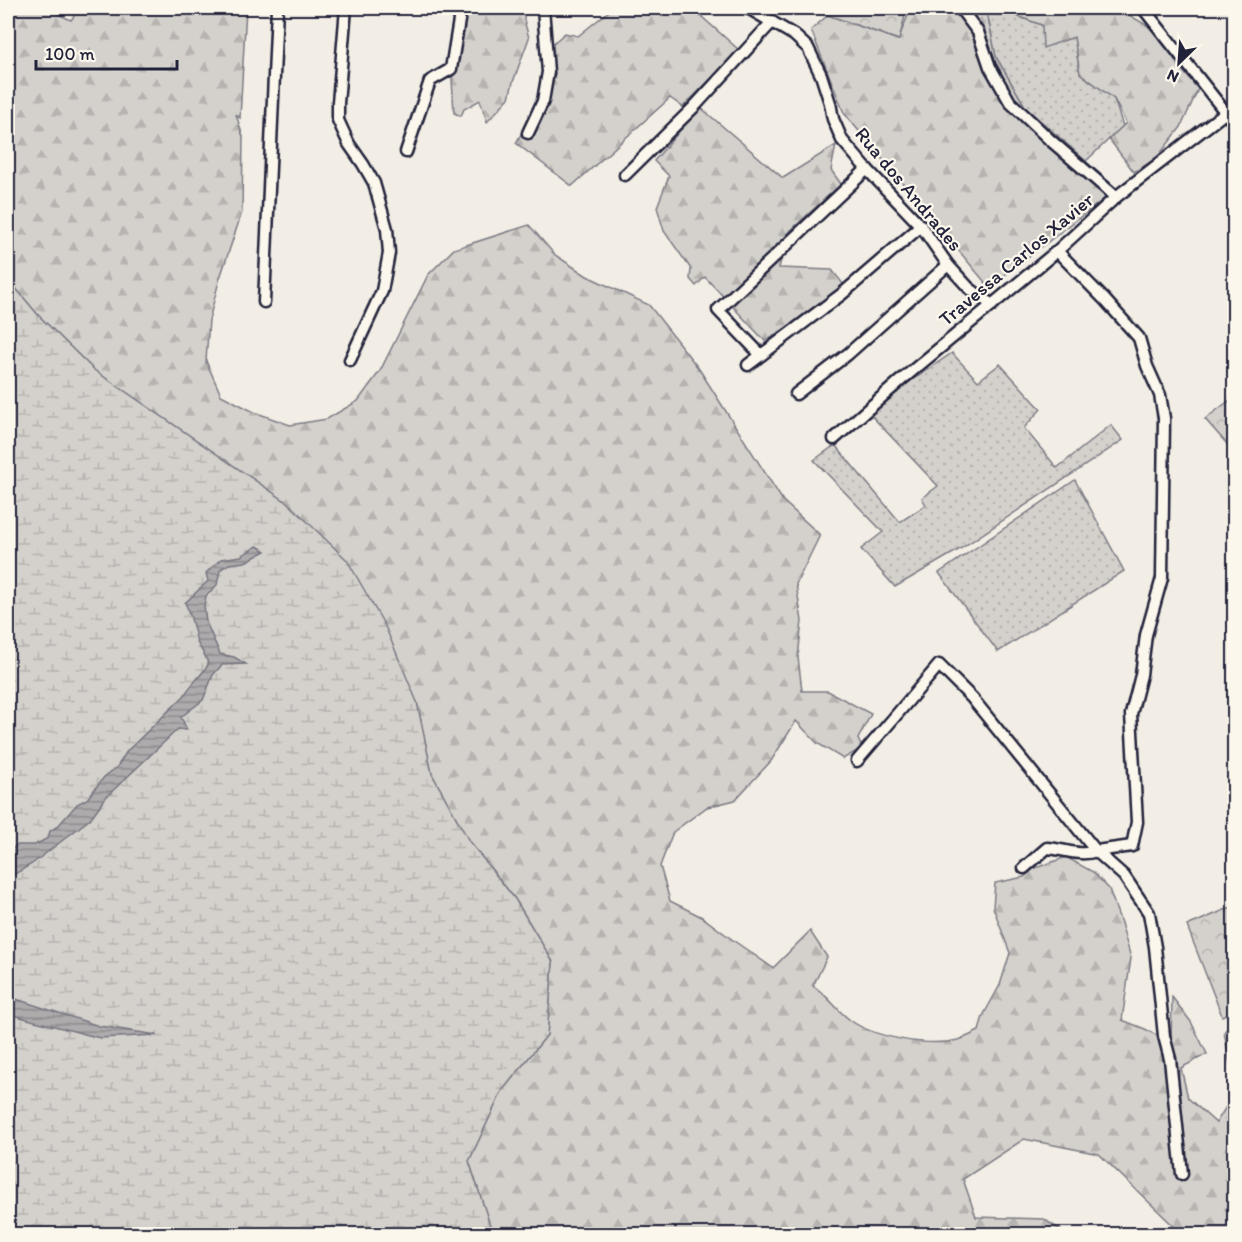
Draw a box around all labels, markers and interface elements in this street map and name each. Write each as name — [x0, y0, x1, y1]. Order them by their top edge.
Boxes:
scale bar — [36, 33, 177, 71]
north arrow — [1149, 33, 1209, 93]
text: 100 m — [45, 43, 95, 65]
text: N — [1164, 65, 1182, 87]
street label: Rua dos Andrades — [850, 122, 968, 256]
street label: Travessa Carlos Xavier — [934, 187, 1098, 331]

